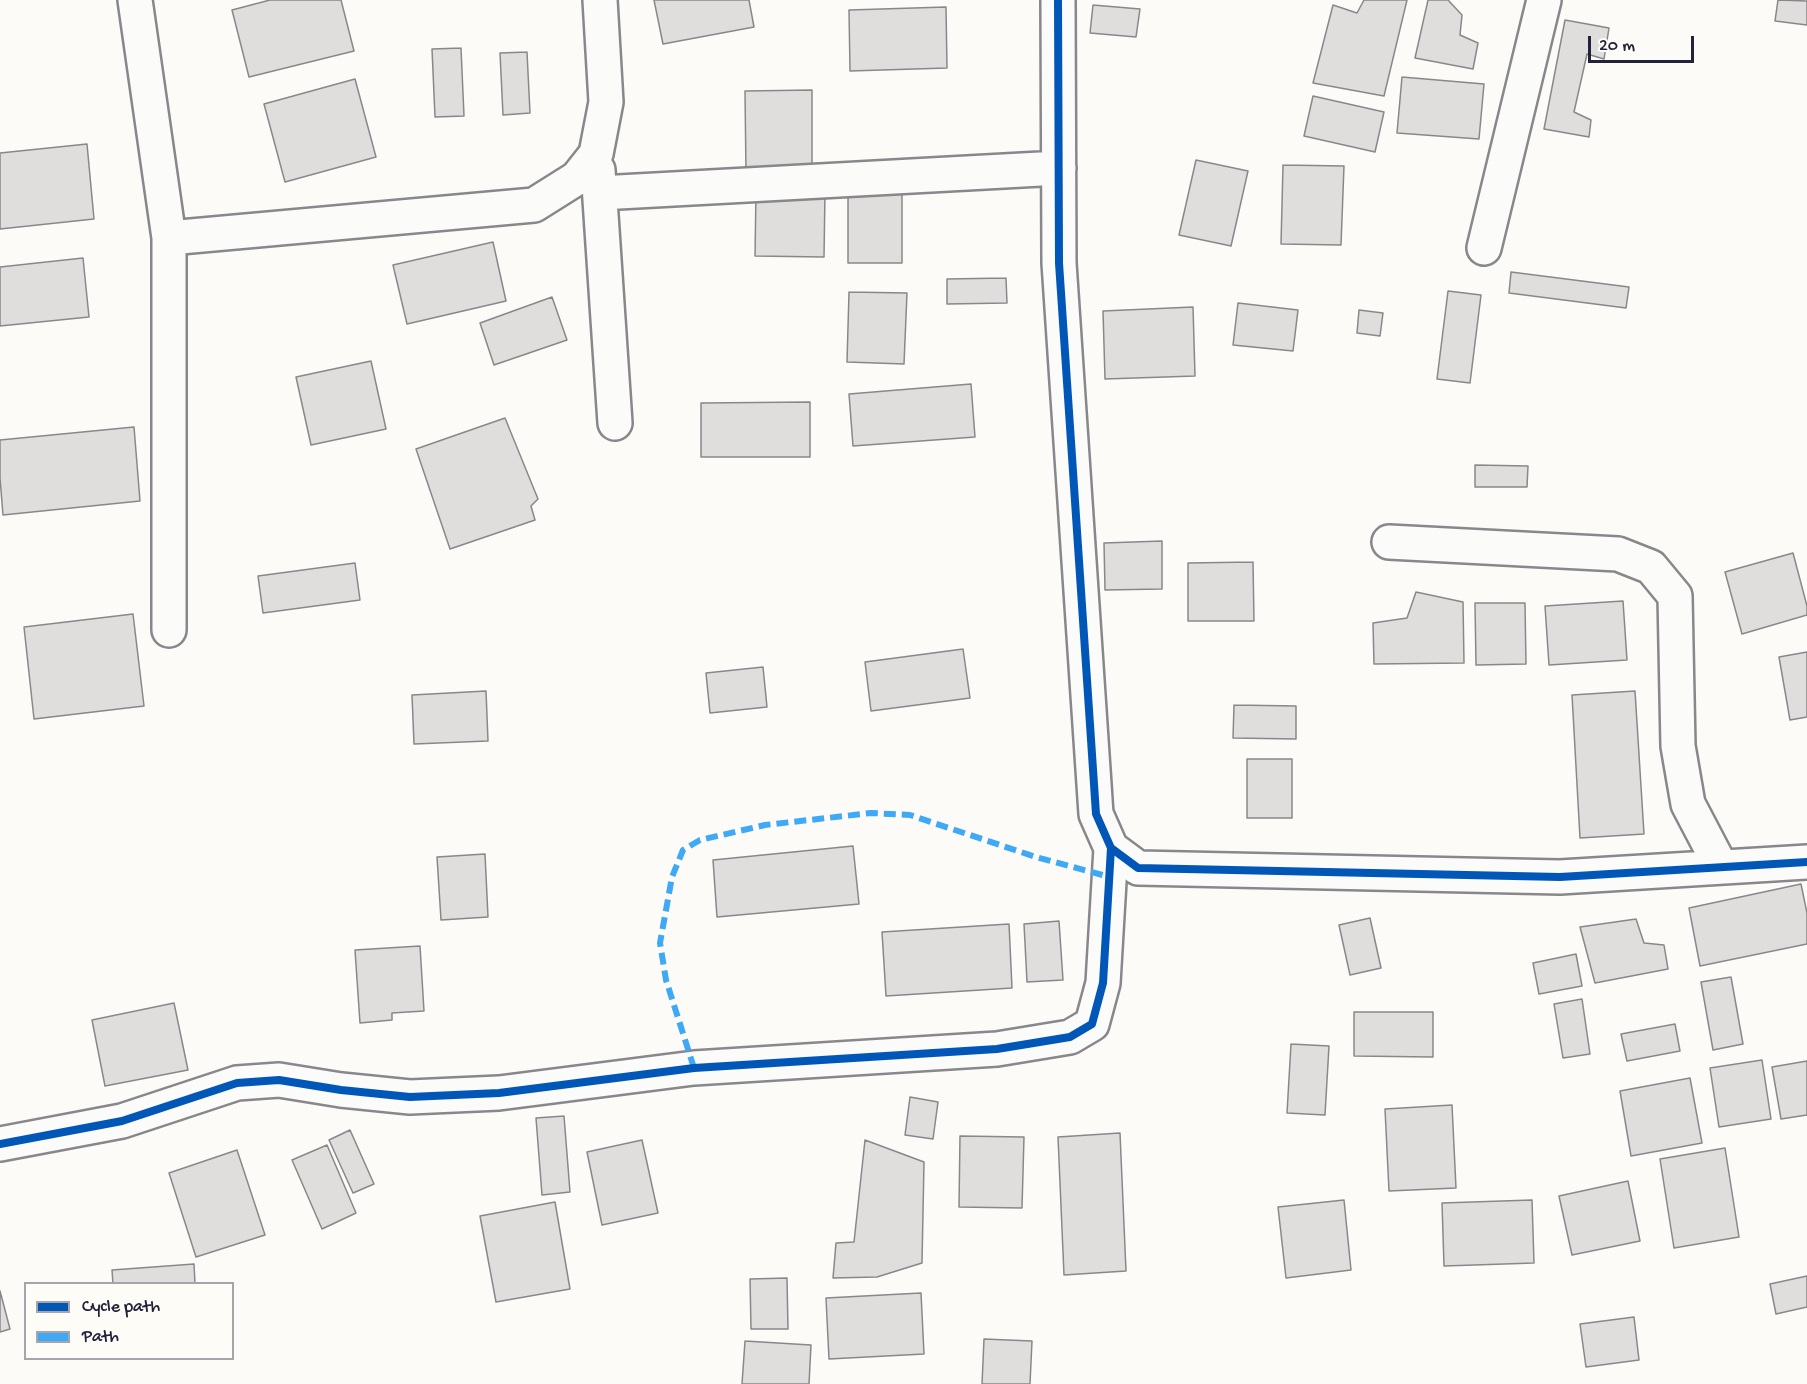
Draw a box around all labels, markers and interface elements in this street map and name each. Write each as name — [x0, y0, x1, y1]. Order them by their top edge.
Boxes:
scale bar — [1591, 24, 1698, 62]
text: 20 m — [1599, 36, 1635, 57]
legend — [24, 1282, 234, 1360]
text: Cycle path — [82, 1297, 160, 1318]
text: Path — [82, 1327, 119, 1348]

